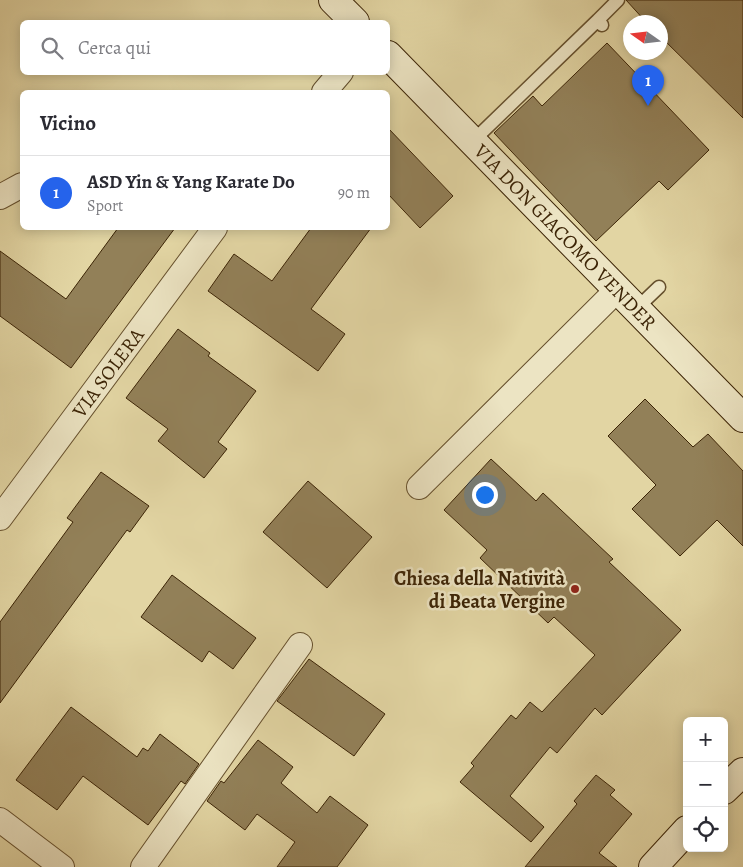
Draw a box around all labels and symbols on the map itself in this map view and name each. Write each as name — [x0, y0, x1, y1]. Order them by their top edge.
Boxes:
north arrow — [623, 15, 668, 60]
pin: 1 — [632, 65, 664, 106]
street label: VIA DON GIACOMO VENDER — [467, 137, 663, 336]
street label: VIA SOLERA — [66, 322, 150, 424]
your location — [472, 482, 498, 508]
place label: Chiesa della Natività di Beata Vergine — [394, 565, 565, 615]
marker: Chiesa della Natività di Beata Vergine — [569, 583, 581, 595]

